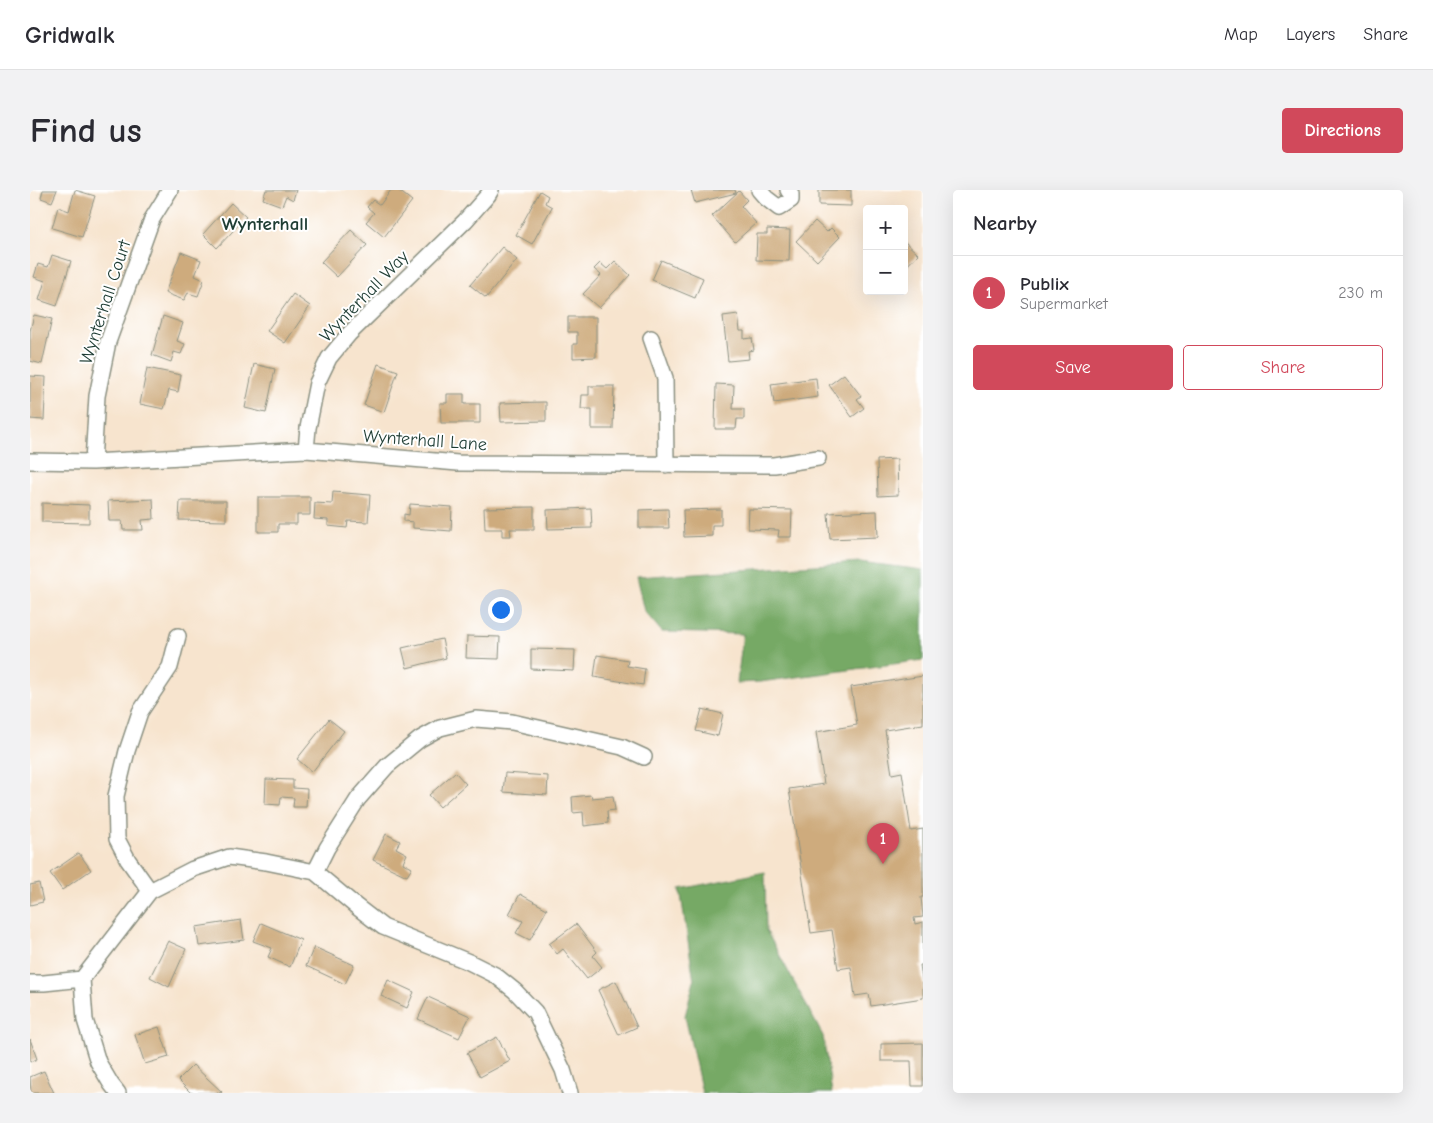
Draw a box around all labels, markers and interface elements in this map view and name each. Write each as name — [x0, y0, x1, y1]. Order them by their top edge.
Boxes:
text: Gridwalk — [25, 21, 114, 49]
text: Map — [1224, 24, 1258, 45]
text: Layers — [1286, 24, 1335, 45]
text: Share — [1363, 24, 1408, 45]
button: Directions — [1282, 108, 1403, 153]
text: Find us — [30, 110, 142, 151]
map controls — [863, 205, 908, 295]
button: + — [863, 205, 908, 250]
text: Nearby — [973, 211, 1037, 235]
district label: Wynterhall — [222, 213, 308, 235]
street label: Wynterhall Court — [76, 237, 136, 367]
street label: Wynterhall Way — [315, 246, 414, 346]
button: − — [863, 250, 908, 295]
text: Publix — [1020, 273, 1069, 295]
text: 1 — [986, 284, 992, 302]
text: 230 m — [1338, 284, 1383, 302]
text: Supermarket — [1020, 295, 1108, 313]
button: Save — [973, 345, 1173, 390]
button: Share — [1183, 345, 1383, 390]
street label: Wynterhall Lane — [362, 426, 488, 455]
your location — [488, 597, 514, 623]
pin: 1 — [867, 823, 899, 864]

